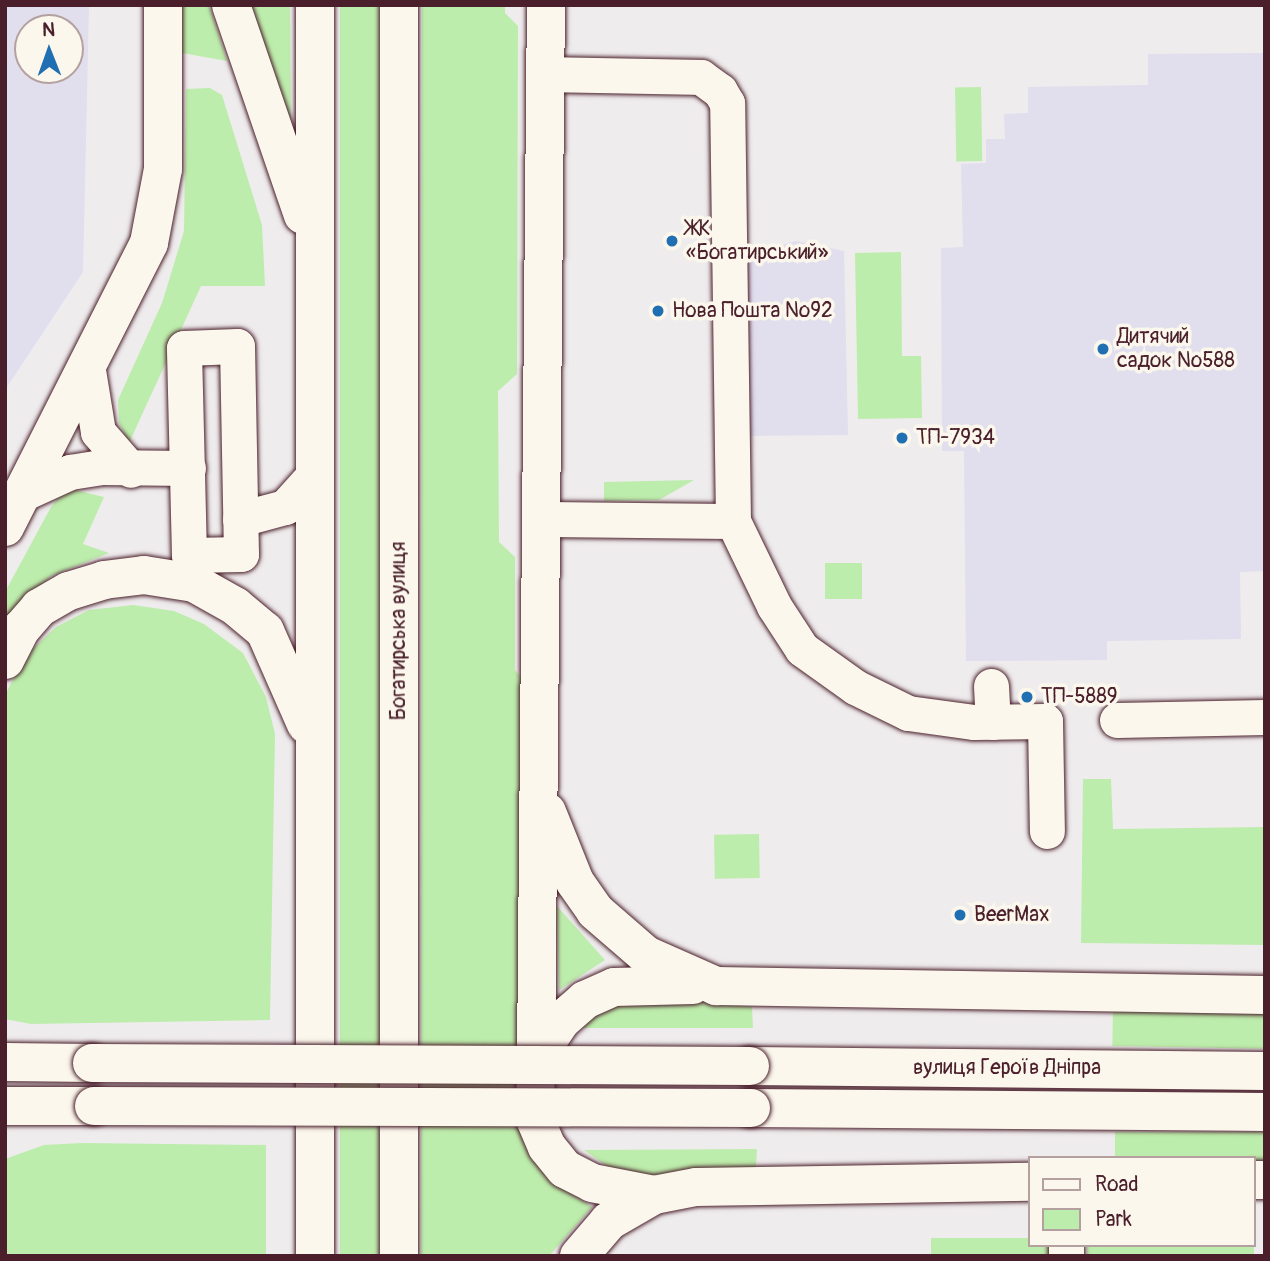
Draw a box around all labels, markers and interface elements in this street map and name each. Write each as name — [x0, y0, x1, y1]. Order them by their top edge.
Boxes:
north arrow — [14, 14, 84, 84]
text: N — [42, 18, 55, 42]
place label: ЖК «Богатирський» — [686, 216, 828, 266]
marker: ЖК «Богатирський» — [664, 233, 680, 249]
place label: Нова Пошта №92 — [672, 298, 833, 324]
marker: Нова Пошта №92 — [650, 303, 666, 319]
place label: Дитячий садок №588 — [1117, 324, 1235, 374]
marker: Дитячий садок №588 — [1095, 341, 1111, 357]
place label: ТП-7934 — [916, 425, 995, 451]
marker: ТП-7934 — [894, 430, 910, 446]
street label: Богатирська вулиця — [386, 542, 412, 720]
place label: ТП-5889 — [1041, 684, 1118, 710]
marker: ТП-5889 — [1019, 689, 1035, 705]
place label: BeerMax — [974, 902, 1049, 928]
marker: BeerMax — [952, 907, 968, 923]
street label: вулиця Героїв Дніпра — [913, 1055, 1101, 1081]
legend — [1028, 1156, 1256, 1247]
text: Road — [1095, 1171, 1139, 1198]
text: Park — [1095, 1206, 1132, 1233]

